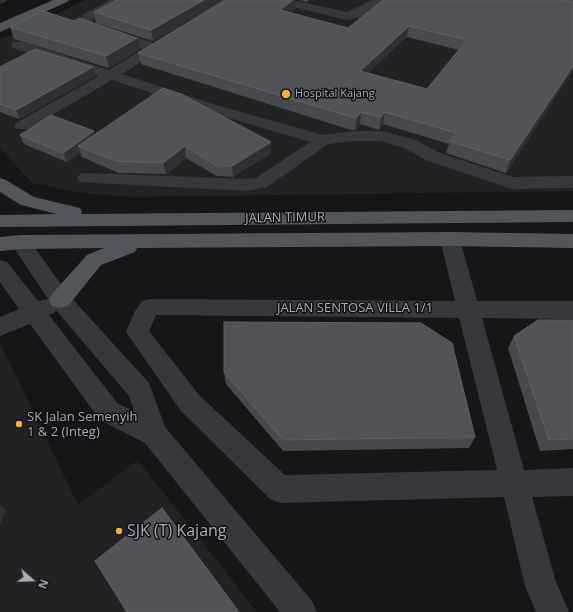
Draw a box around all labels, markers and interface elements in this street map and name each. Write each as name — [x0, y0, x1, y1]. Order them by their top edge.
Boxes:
place label: Hospital Kajang — [295, 87, 375, 101]
marker: Hospital Kajang — [280, 88, 292, 100]
street label: JALAN TIMUR — [245, 210, 325, 226]
street label: JALAN SENTOSA VILLA 1/1 — [277, 300, 433, 316]
place label: SK Jalan Semenyih 1 & 2 (Integ) — [27, 409, 138, 440]
marker: SK Jalan Semenyih 1 & 2 (Integ) — [14, 419, 24, 429]
place label: SJK (T) Kajang — [127, 521, 227, 541]
marker: SJK (T) Kajang — [114, 526, 124, 536]
north arrow — [12, 560, 52, 600]
text: N — [35, 577, 52, 591]

